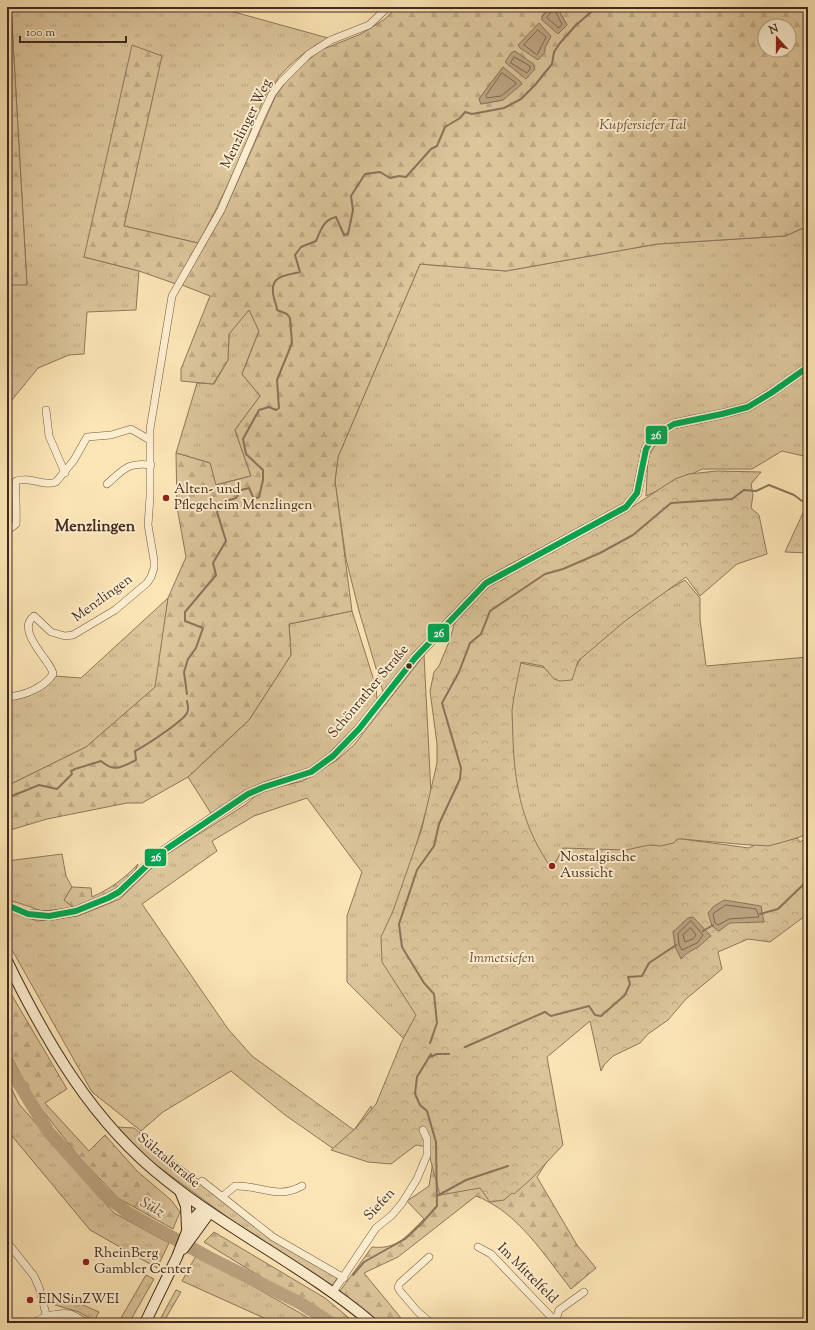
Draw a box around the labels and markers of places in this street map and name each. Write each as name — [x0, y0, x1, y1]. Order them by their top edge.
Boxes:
place label: Alten- und Pflegeheim Menzlingen — [174, 480, 313, 516]
marker: Alten- und Pflegeheim Menzlingen — [161, 493, 171, 503]
unlabelled marker — [404, 661, 414, 671]
place label: Nostalgische Aussicht — [560, 848, 636, 884]
marker: Nostalgische Aussicht — [547, 861, 557, 871]
place label: RheinBerg Gambler Center — [94, 1244, 192, 1280]
marker: RheinBerg Gambler Center — [81, 1257, 91, 1267]
place label: EINSinZWEI — [38, 1290, 120, 1310]
marker: EINSinZWEI — [25, 1295, 35, 1305]

